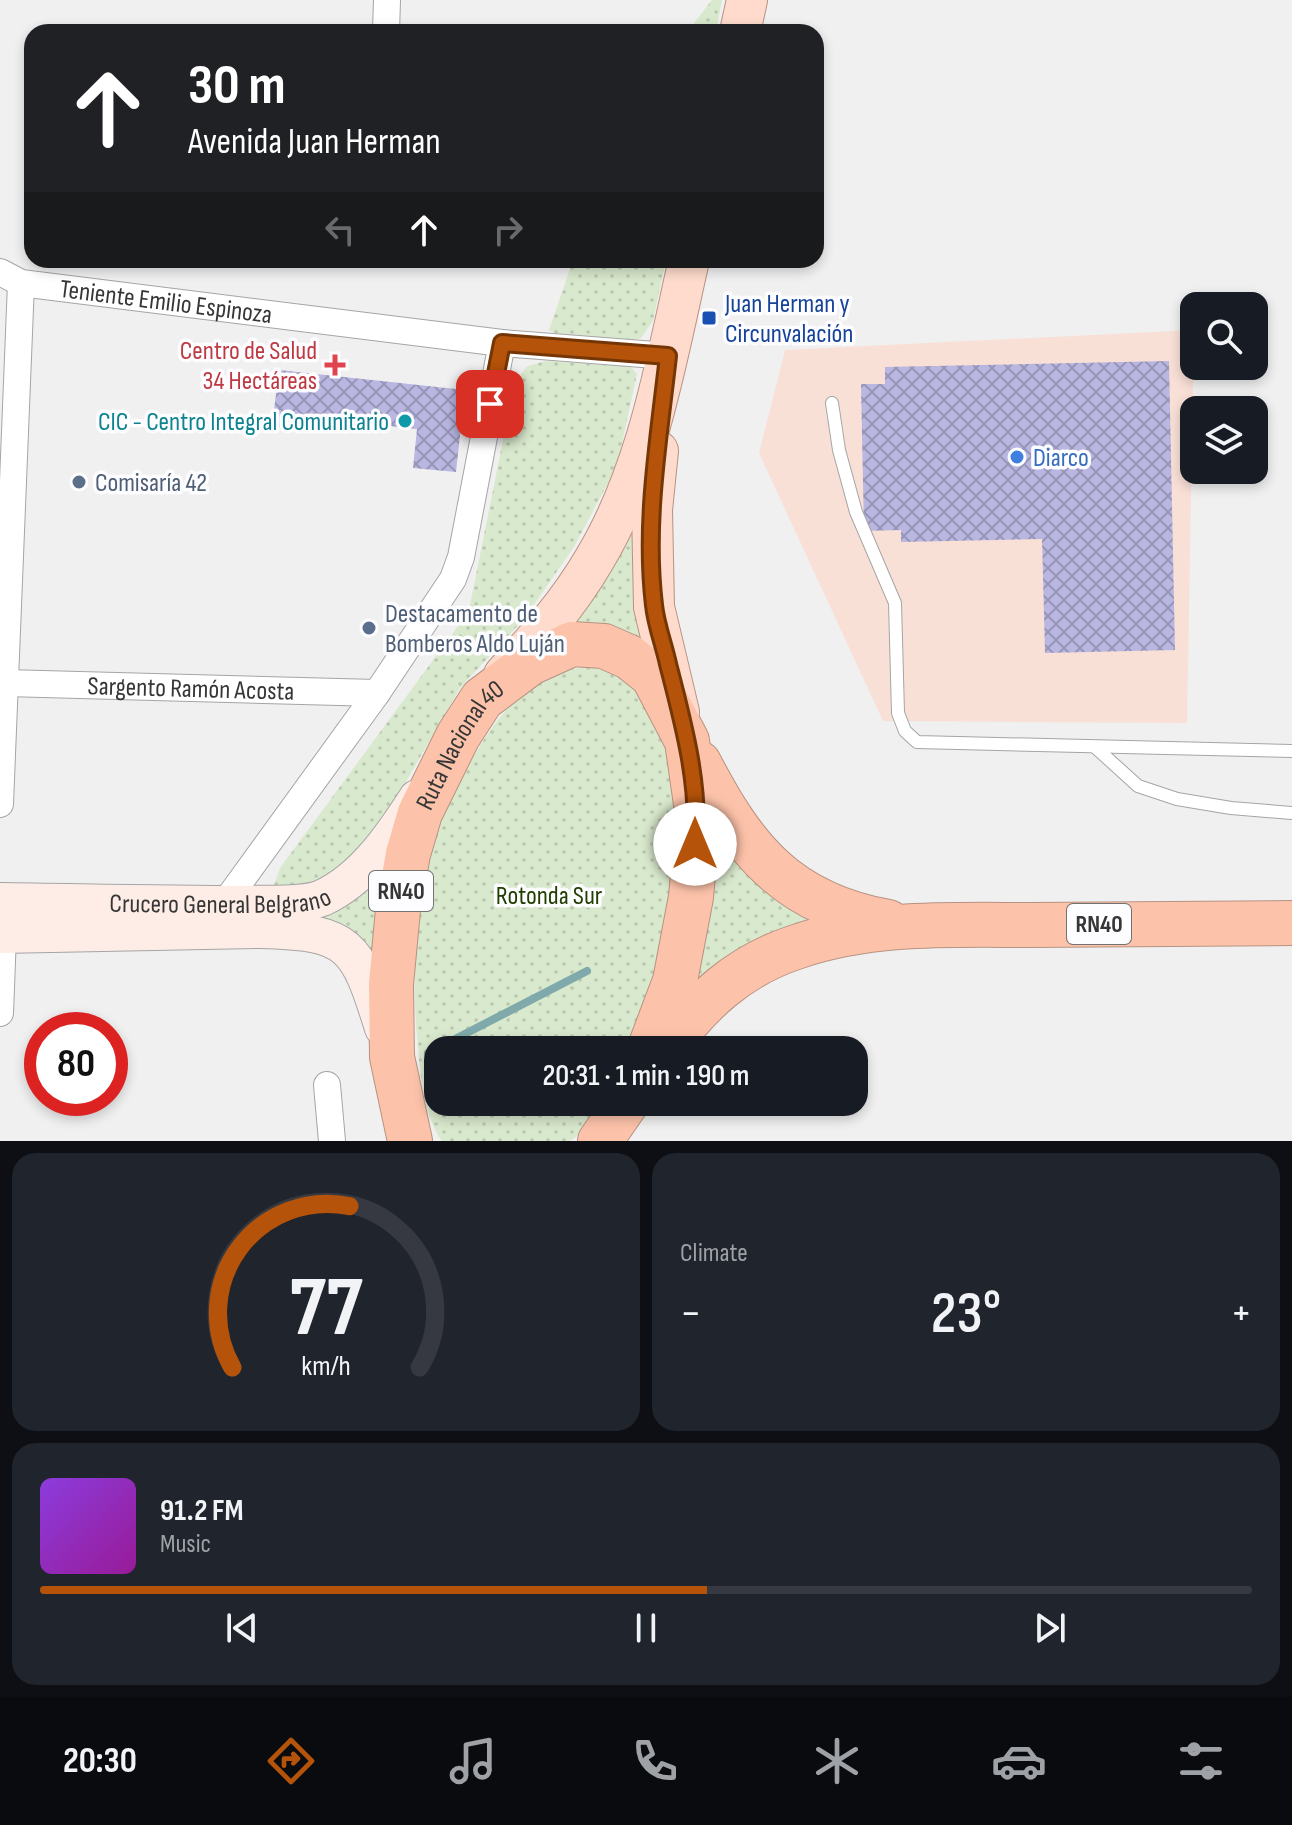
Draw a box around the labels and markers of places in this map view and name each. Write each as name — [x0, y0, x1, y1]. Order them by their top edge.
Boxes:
place label: Juan Herman y Circunvalación — [724, 289, 854, 350]
marker: Juan Herman y Circunvalación — [700, 309, 718, 327]
place label: Centro de Salud 34 Hectáreas — [180, 336, 317, 397]
marker: Centro de Salud 34 Hectáreas — [324, 354, 346, 376]
pin — [456, 370, 524, 438]
place label: CIC - Centro Integral Comunitario — [98, 407, 389, 438]
marker: CIC - Centro Integral Comunitario — [396, 412, 414, 430]
place label: Diarco — [1033, 443, 1089, 474]
marker: Diarco — [1008, 448, 1026, 466]
place label: Comisaría 42 — [95, 468, 207, 499]
marker: Comisaría 42 — [70, 473, 88, 491]
place label: Destacamento de Bomberos Aldo Luján — [385, 599, 565, 660]
marker: Destacamento de Bomberos Aldo Luján — [360, 619, 378, 637]

